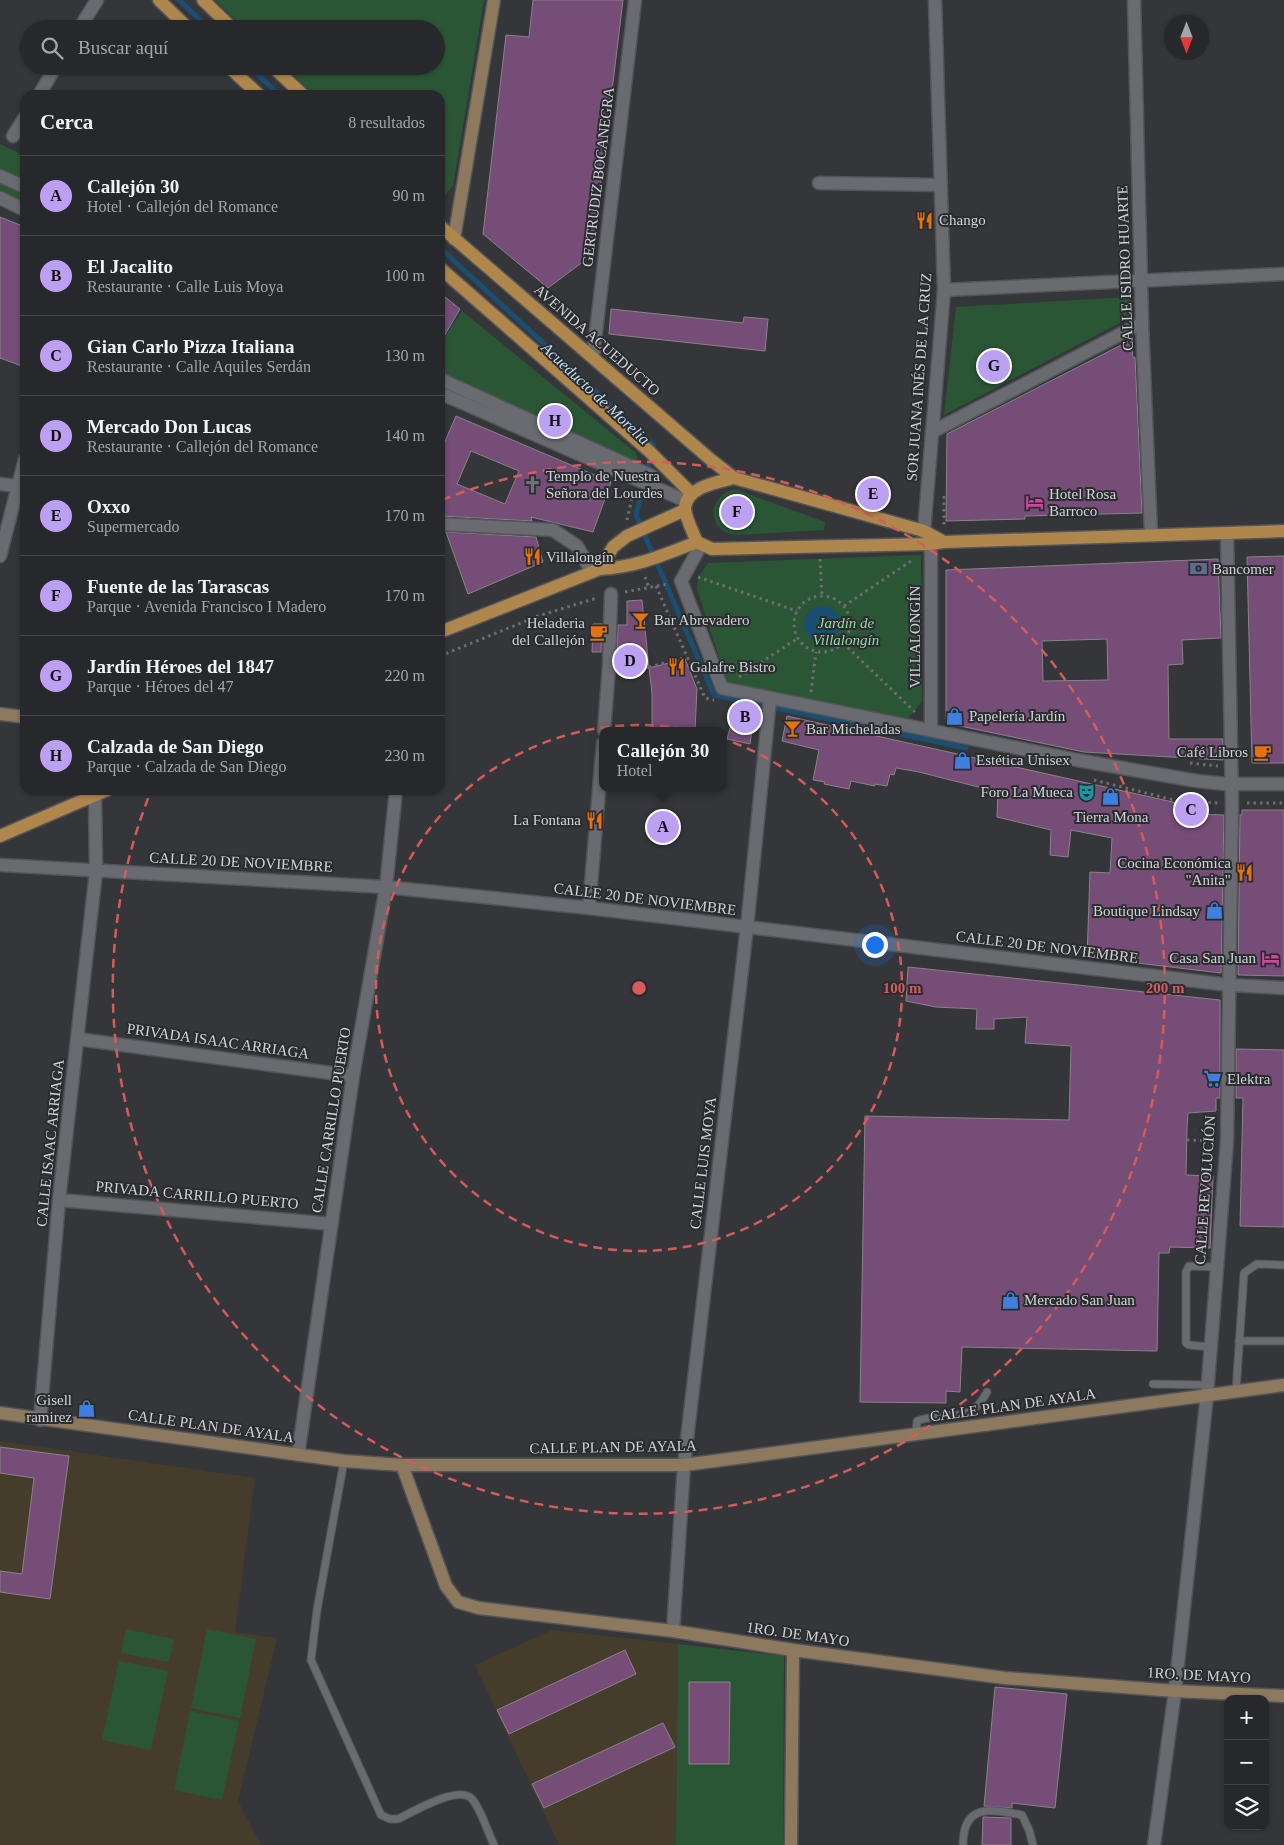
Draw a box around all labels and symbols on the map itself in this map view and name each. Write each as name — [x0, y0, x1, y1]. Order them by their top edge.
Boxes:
north arrow — [1164, 15, 1209, 60]
street label: GERTRUDIZ BOCANEGRA — [579, 86, 617, 268]
street label: CALLE ISIDRO HUARTE — [1114, 185, 1136, 351]
restaurant icon: Chango — [915, 210, 935, 230]
place label: Chango — [939, 212, 986, 228]
street label: SOR JUANA INÉS DE LA CRUZ — [904, 272, 934, 482]
street label: AVENIDA ACUEDUCTO — [531, 281, 663, 399]
water label: Acueducto de Morelia — [537, 338, 653, 448]
pin: G — [978, 347, 1010, 385]
pin: H — [539, 402, 571, 440]
place label: Templo de Nuestra Señora del Lourdes — [546, 468, 663, 501]
church icon: Templo de Nuestra Señora del Lourdes — [522, 475, 542, 495]
pin: E — [857, 475, 889, 513]
place label: Hotel Rosa Barroco — [1049, 486, 1116, 519]
pin: F — [721, 493, 753, 531]
hotel icon: Hotel Rosa Barroco — [1025, 493, 1045, 513]
restaurant icon: Villalongín — [522, 547, 542, 567]
place label: Villalongín — [546, 549, 614, 565]
bank icon: Bancomer — [1188, 559, 1208, 579]
place label: Bancomer — [1212, 561, 1274, 577]
street label: VILLALONGÍN — [907, 586, 923, 688]
bar icon: Bar Abrevadero — [630, 610, 650, 630]
place label: Bar Abrevadero — [654, 612, 749, 628]
place label: Heladeria del Callejón — [512, 615, 585, 648]
park label: Jardín de Villalongín — [813, 615, 879, 648]
cafe icon: Heladeria del Callejón — [589, 622, 609, 642]
pin: D — [614, 642, 646, 680]
restaurant icon: Galafre Bistro — [666, 657, 686, 677]
place label: Galafre Bistro — [690, 659, 775, 675]
pin: B — [729, 698, 761, 736]
shop icon: Papelería Jardín — [945, 706, 965, 726]
place label: Papelería Jardín — [969, 708, 1066, 724]
bar icon: Bar Micheladas — [782, 719, 802, 739]
place label: Bar Micheladas — [806, 721, 901, 737]
cafe icon: Café Libros — [1252, 742, 1272, 762]
place label: Café Libros — [1177, 744, 1248, 760]
shop icon: Estética Unisex — [952, 750, 972, 770]
place label: Estética Unisex — [976, 752, 1070, 768]
theatre icon: Foro La Mueca — [1077, 782, 1097, 802]
place label: Foro La Mueca — [981, 784, 1073, 800]
shop icon: Tierra Mona — [1101, 786, 1121, 806]
pin: C — [1175, 791, 1207, 829]
pin: A — [647, 808, 679, 846]
place label: Tierra Mona — [1074, 809, 1149, 825]
restaurant icon: La Fontana — [585, 810, 605, 830]
place label: La Fontana — [513, 812, 581, 828]
street label: CALLE 20 DE NOVIEMBRE — [149, 849, 333, 875]
place label: Cocina Económica "Anita" — [1117, 855, 1231, 888]
restaurant icon: Cocina Económica "Anita" — [1235, 862, 1255, 882]
street label: CALLE 20 DE NOVIEMBRE — [553, 880, 737, 918]
shop icon: Boutique Lindsay — [1204, 901, 1224, 921]
place label: Boutique Lindsay — [1093, 903, 1200, 919]
street label: CALLE 20 DE NOVIEMBRE — [955, 928, 1139, 966]
your location — [862, 932, 888, 958]
hotel icon: Casa San Juan — [1260, 948, 1280, 968]
place label: Casa San Juan — [1169, 950, 1256, 966]
centre of rings — [630, 979, 648, 997]
text: 100 m — [883, 980, 922, 996]
text: 200 m — [1146, 980, 1185, 996]
street label: PRIVADA ISAAC ARRIAGA — [126, 1020, 310, 1062]
street label: CALLE CARRILLO PUERTO — [308, 1026, 354, 1214]
street label: CALLE ISAAC ARRIAGA — [33, 1058, 67, 1228]
supermarket icon: Elektra — [1203, 1069, 1223, 1089]
place label: Elektra — [1227, 1071, 1271, 1087]
street label: CALLE LUIS MOYA — [687, 1096, 719, 1230]
street label: CALLE REVOLUCIÓN — [1192, 1115, 1218, 1265]
street label: PRIVADA CARRILLO PUERTO — [95, 1178, 299, 1212]
shop icon: Mercado San Juan — [1000, 1290, 1020, 1310]
place label: Mercado San Juan — [1024, 1292, 1135, 1308]
street label: CALLE PLAN DE AYALA — [929, 1385, 1097, 1425]
place label: Gisell ramirez — [26, 1392, 72, 1425]
shop icon: Gisell ramirez — [76, 1399, 96, 1419]
street label: CALLE PLAN DE AYALA — [127, 1406, 295, 1446]
street label: CALLE PLAN DE AYALA — [529, 1438, 697, 1456]
street label: 1RO. DE MAYO — [745, 1619, 851, 1649]
street label: 1RO. DE MAYO — [1147, 1664, 1252, 1686]

